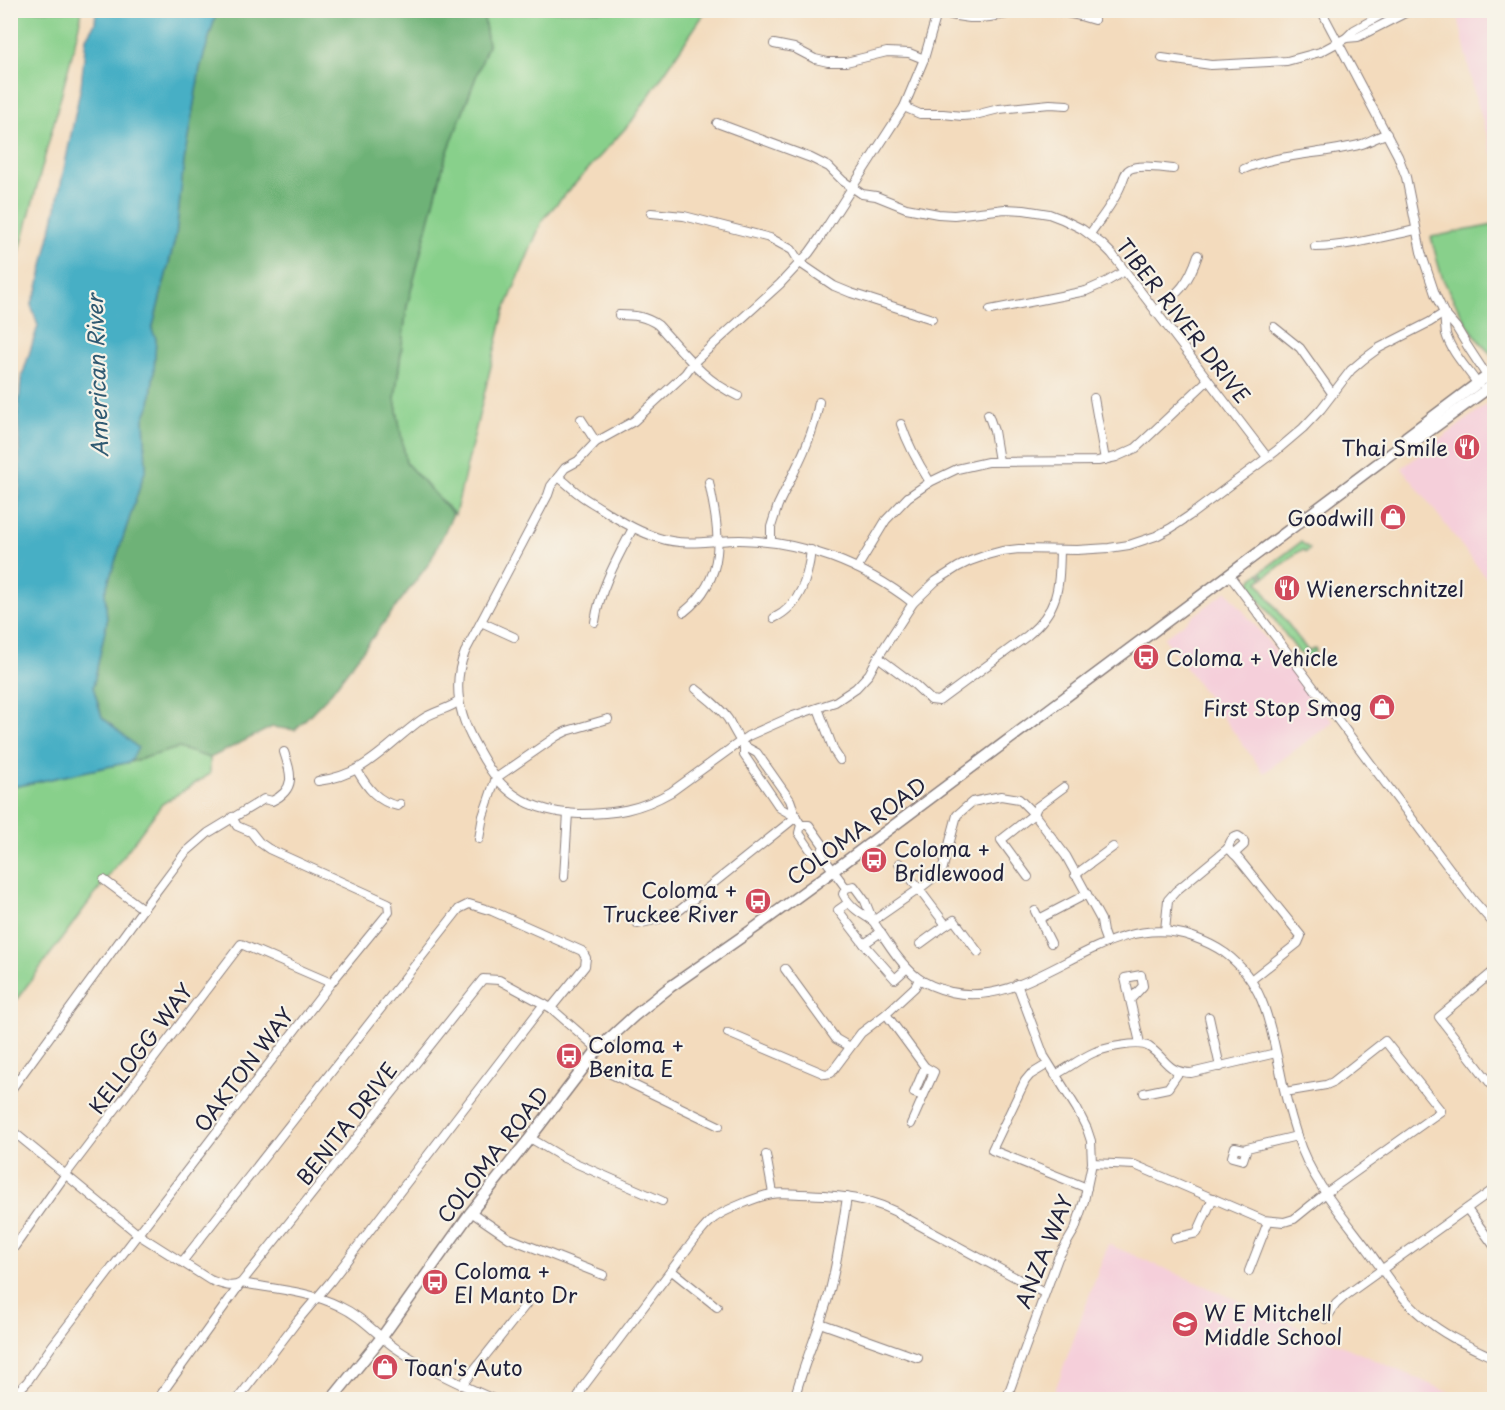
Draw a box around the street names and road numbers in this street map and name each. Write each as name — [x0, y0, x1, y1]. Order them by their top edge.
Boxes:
street label: TIBER RIVER DRIVE — [1109, 231, 1259, 409]
street label: COLOMA ROAD — [779, 768, 933, 892]
street label: KELLOGG WAY — [80, 975, 200, 1120]
street label: OAKTON WAY — [185, 1000, 301, 1138]
street label: BENITA DRIVE — [288, 1055, 404, 1191]
street label: COLOMA ROAD — [428, 1079, 556, 1229]
street label: ANZA WAY — [1006, 1189, 1081, 1313]

